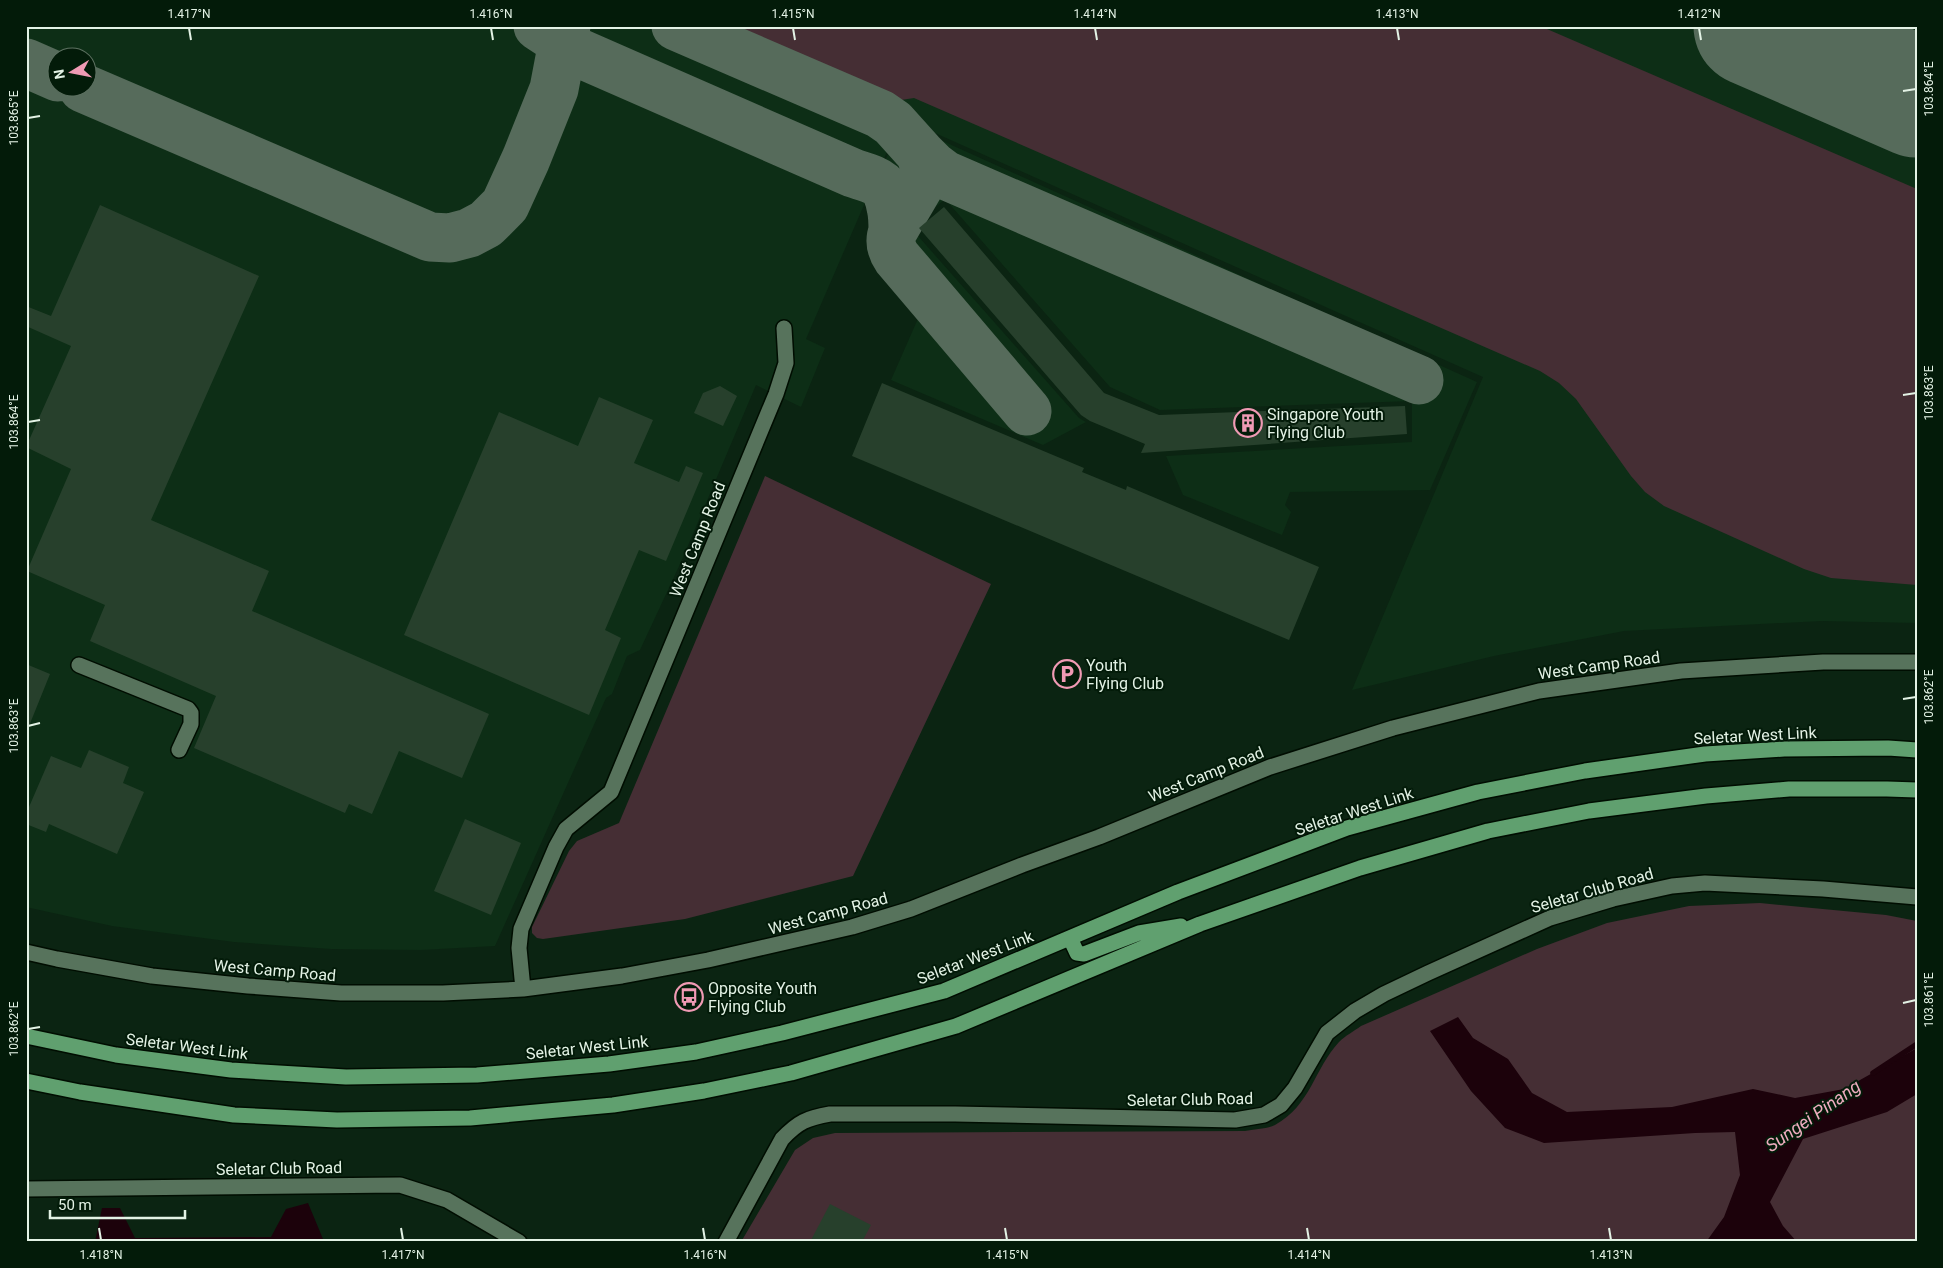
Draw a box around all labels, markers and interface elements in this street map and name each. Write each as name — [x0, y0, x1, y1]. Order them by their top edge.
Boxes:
text: 1.417°N — [167, 7, 211, 21]
text: 1.416°N — [469, 7, 513, 21]
text: 1.415°N — [771, 7, 815, 21]
text: 1.414°N — [1073, 7, 1117, 21]
text: 1.413°N — [1375, 7, 1419, 21]
text: 1.412°N — [1677, 7, 1721, 21]
north arrow — [48, 48, 98, 98]
text: 103.864°E — [1922, 61, 1936, 116]
text: N — [50, 68, 68, 81]
text: 103.865°E — [7, 90, 21, 145]
text: 103.863°E — [1922, 365, 1936, 420]
text: 103.864°E — [7, 394, 21, 449]
place label: Singapore Youth Flying Club — [1267, 405, 1384, 442]
building icon: Singapore Youth Flying Club — [1233, 408, 1263, 438]
street label: West Camp Road — [666, 479, 729, 600]
street label: West Camp Road — [1537, 648, 1661, 683]
place label: Youth Flying Club — [1086, 656, 1164, 693]
parking icon: Youth Flying Club — [1052, 659, 1082, 689]
text: 103.862°E — [1922, 669, 1936, 724]
text: 103.863°E — [7, 698, 21, 753]
street label: Seletar West Link — [1693, 723, 1818, 748]
street label: West Camp Road — [1146, 743, 1267, 806]
street label: Seletar West Link — [1293, 783, 1416, 840]
street label: Seletar Club Road — [1529, 864, 1656, 917]
street label: West Camp Road — [766, 888, 890, 939]
street label: Seletar West Link — [914, 926, 1037, 988]
street label: West Camp Road — [213, 956, 337, 985]
text: 103.861°E — [1922, 972, 1936, 1027]
place label: Opposite Youth Flying Club — [708, 979, 817, 1016]
bus stop icon: Opposite Youth Flying Club — [674, 982, 704, 1012]
text: 103.862°E — [7, 1001, 21, 1056]
street label: Seletar West Link — [125, 1030, 250, 1064]
street label: Seletar West Link — [525, 1032, 650, 1063]
water label: Sungei Pinang — [1761, 1075, 1864, 1156]
street label: Seletar Club Road — [1127, 1089, 1253, 1110]
street label: Seletar Club Road — [216, 1158, 342, 1179]
scale bar — [50, 1188, 185, 1220]
text: 50 m — [58, 1196, 92, 1214]
text: 1.418°N — [79, 1248, 123, 1262]
text: 1.417°N — [381, 1248, 425, 1262]
text: 1.416°N — [683, 1248, 727, 1262]
text: 1.415°N — [985, 1248, 1029, 1262]
text: 1.414°N — [1287, 1248, 1331, 1262]
text: 1.413°N — [1589, 1248, 1633, 1262]

